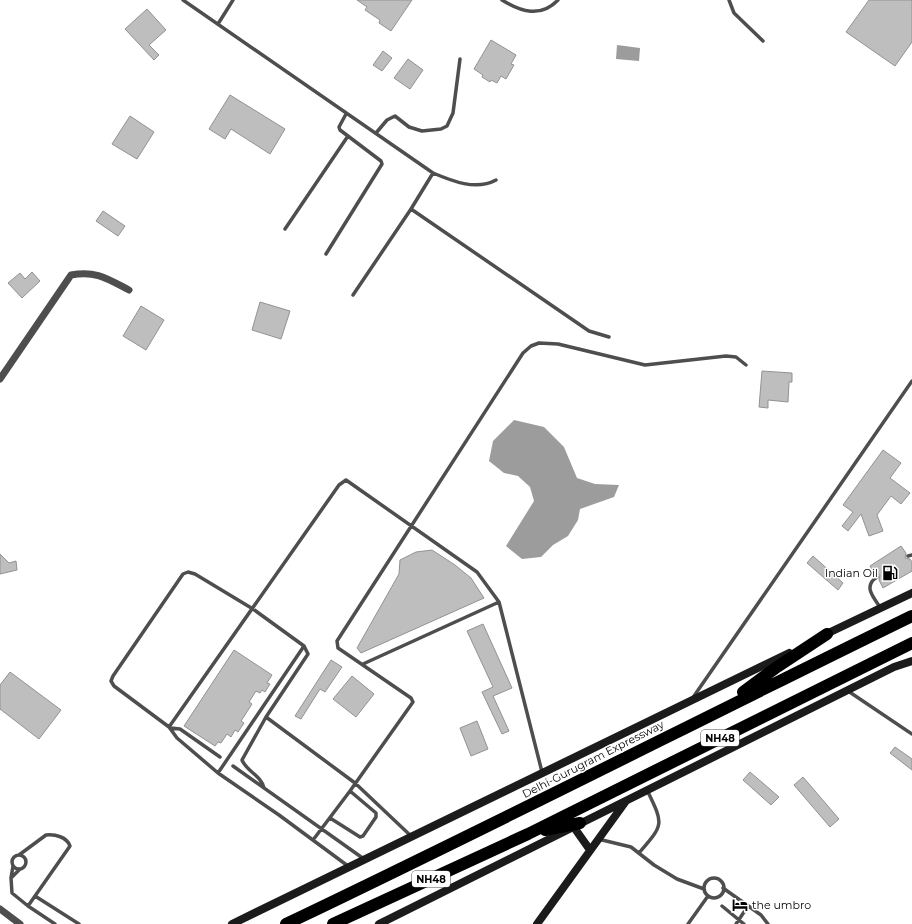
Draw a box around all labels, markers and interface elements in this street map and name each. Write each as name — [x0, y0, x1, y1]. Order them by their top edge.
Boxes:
fuel station icon: Indian Oil — [881, 564, 899, 582]
place label: Indian Oil — [825, 566, 878, 580]
street label: Delhi-Gurugram Expressway — [520, 717, 666, 801]
road number: NH48 — [701, 730, 739, 746]
road number: NH48 — [412, 871, 450, 887]
hotel icon: the umbro — [731, 896, 749, 914]
place label: the umbro — [752, 898, 811, 912]

